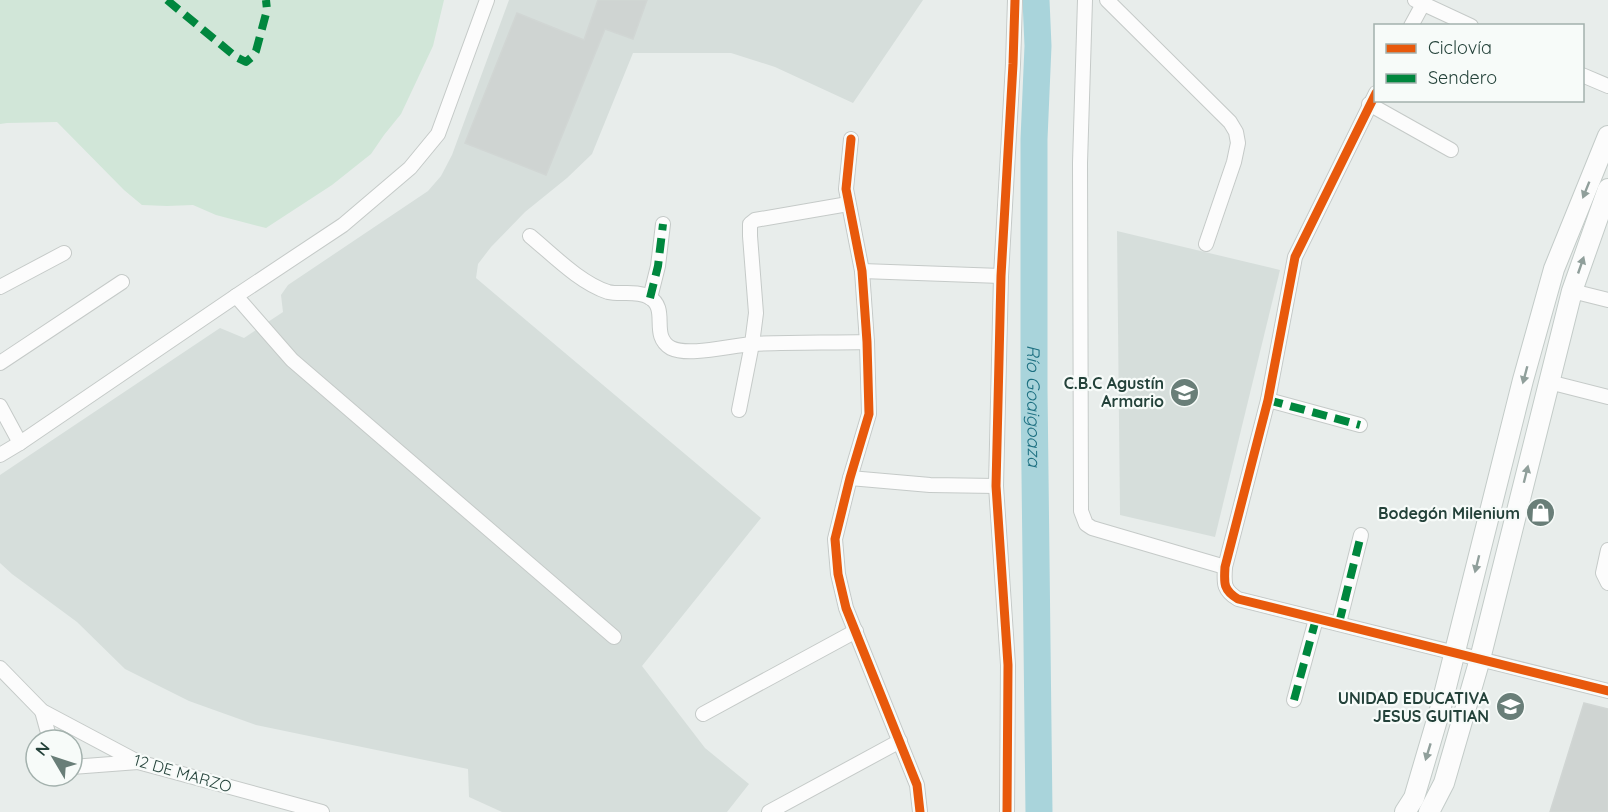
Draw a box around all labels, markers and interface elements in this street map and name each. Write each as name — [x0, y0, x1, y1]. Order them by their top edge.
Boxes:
legend — [1374, 24, 1584, 102]
text: Ciclovía — [1428, 36, 1492, 59]
text: Sendero — [1428, 66, 1497, 89]
one-way arrow — [1581, 181, 1590, 199]
one-way arrow — [1576, 256, 1586, 274]
water label: Río Goaigoaza — [1022, 345, 1046, 468]
one-way arrow — [1520, 366, 1529, 384]
place label: C.B.C Agustín Armario — [1064, 373, 1164, 411]
school or university icon: C.B.C Agustín Armario — [1169, 376, 1201, 408]
one-way arrow — [1521, 465, 1531, 483]
shop icon: Bodegón Milenium — [1525, 497, 1557, 529]
place label: Bodegón Milenium — [1378, 503, 1520, 523]
one-way arrow — [1471, 554, 1481, 573]
place label: UNIDAD EDUCATIVA JESUS GUITIAN — [1338, 688, 1490, 726]
school or university icon: UNIDAD EDUCATIVA JESUS GUITIAN — [1494, 691, 1526, 723]
north arrow — [24, 728, 84, 788]
text: N — [31, 738, 54, 759]
one-way arrow — [1423, 743, 1432, 761]
street label: 12 DE MARZO — [132, 749, 234, 797]

